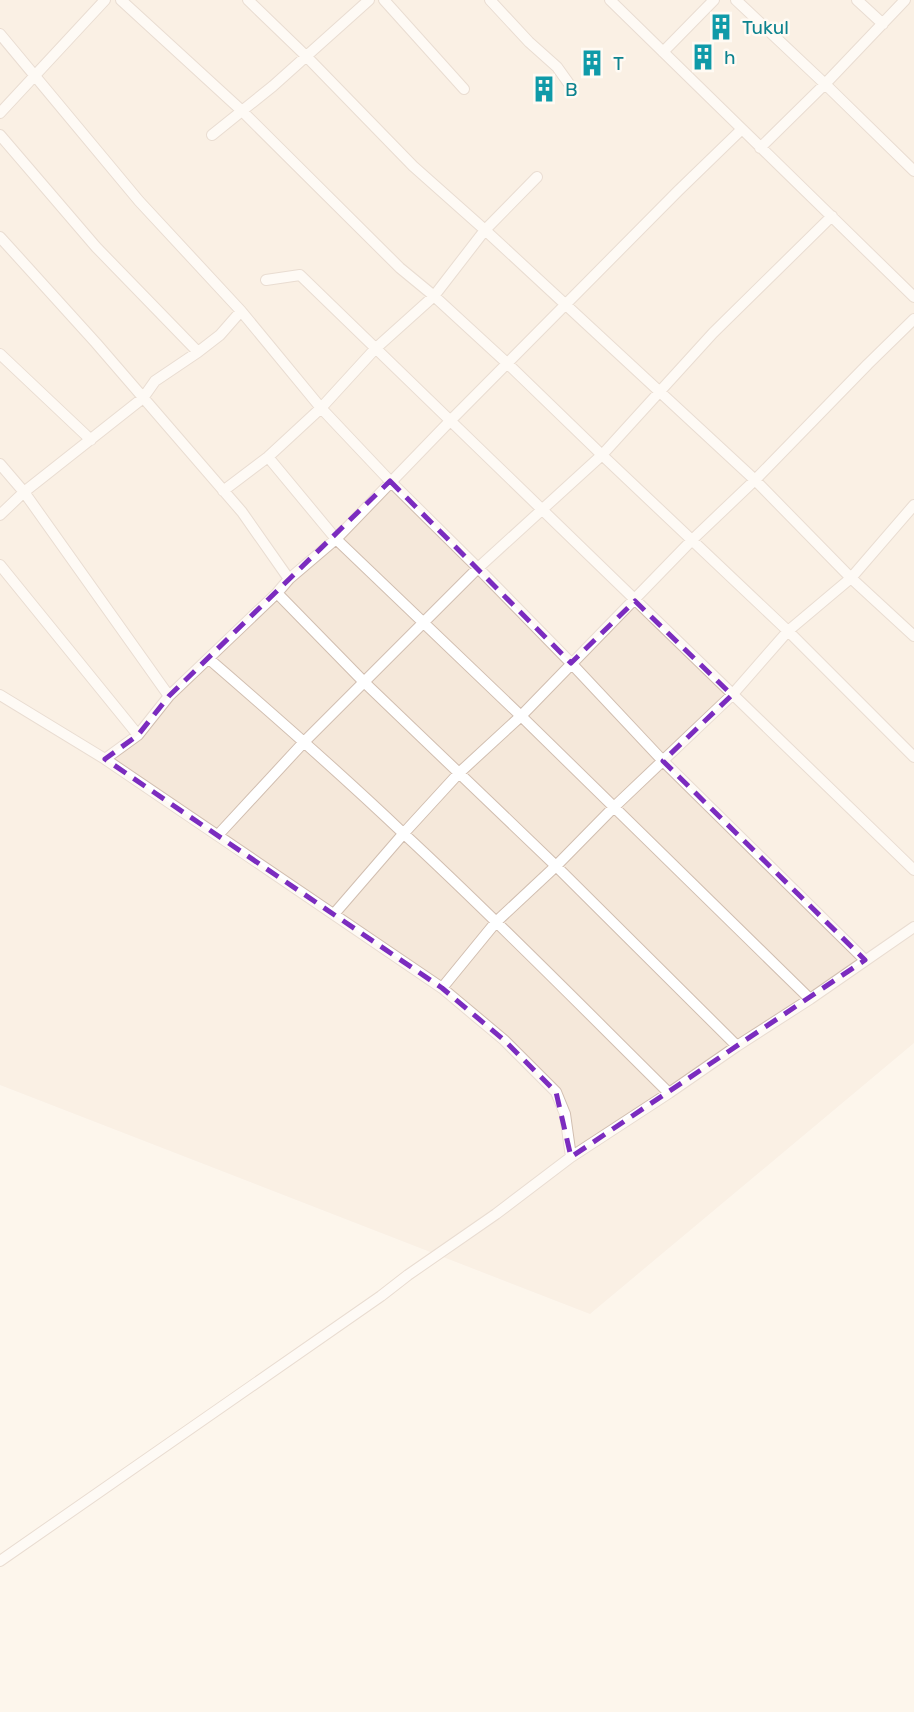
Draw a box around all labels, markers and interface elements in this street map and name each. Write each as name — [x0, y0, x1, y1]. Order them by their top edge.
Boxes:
building icon: Tukul — [706, 12, 736, 42]
place label: Tukul — [742, 16, 789, 39]
building icon: h — [688, 42, 718, 72]
place label: h — [724, 46, 736, 69]
building icon: T — [577, 48, 607, 78]
place label: T — [613, 52, 624, 75]
building icon: B — [529, 74, 559, 104]
place label: B — [565, 78, 578, 101]

